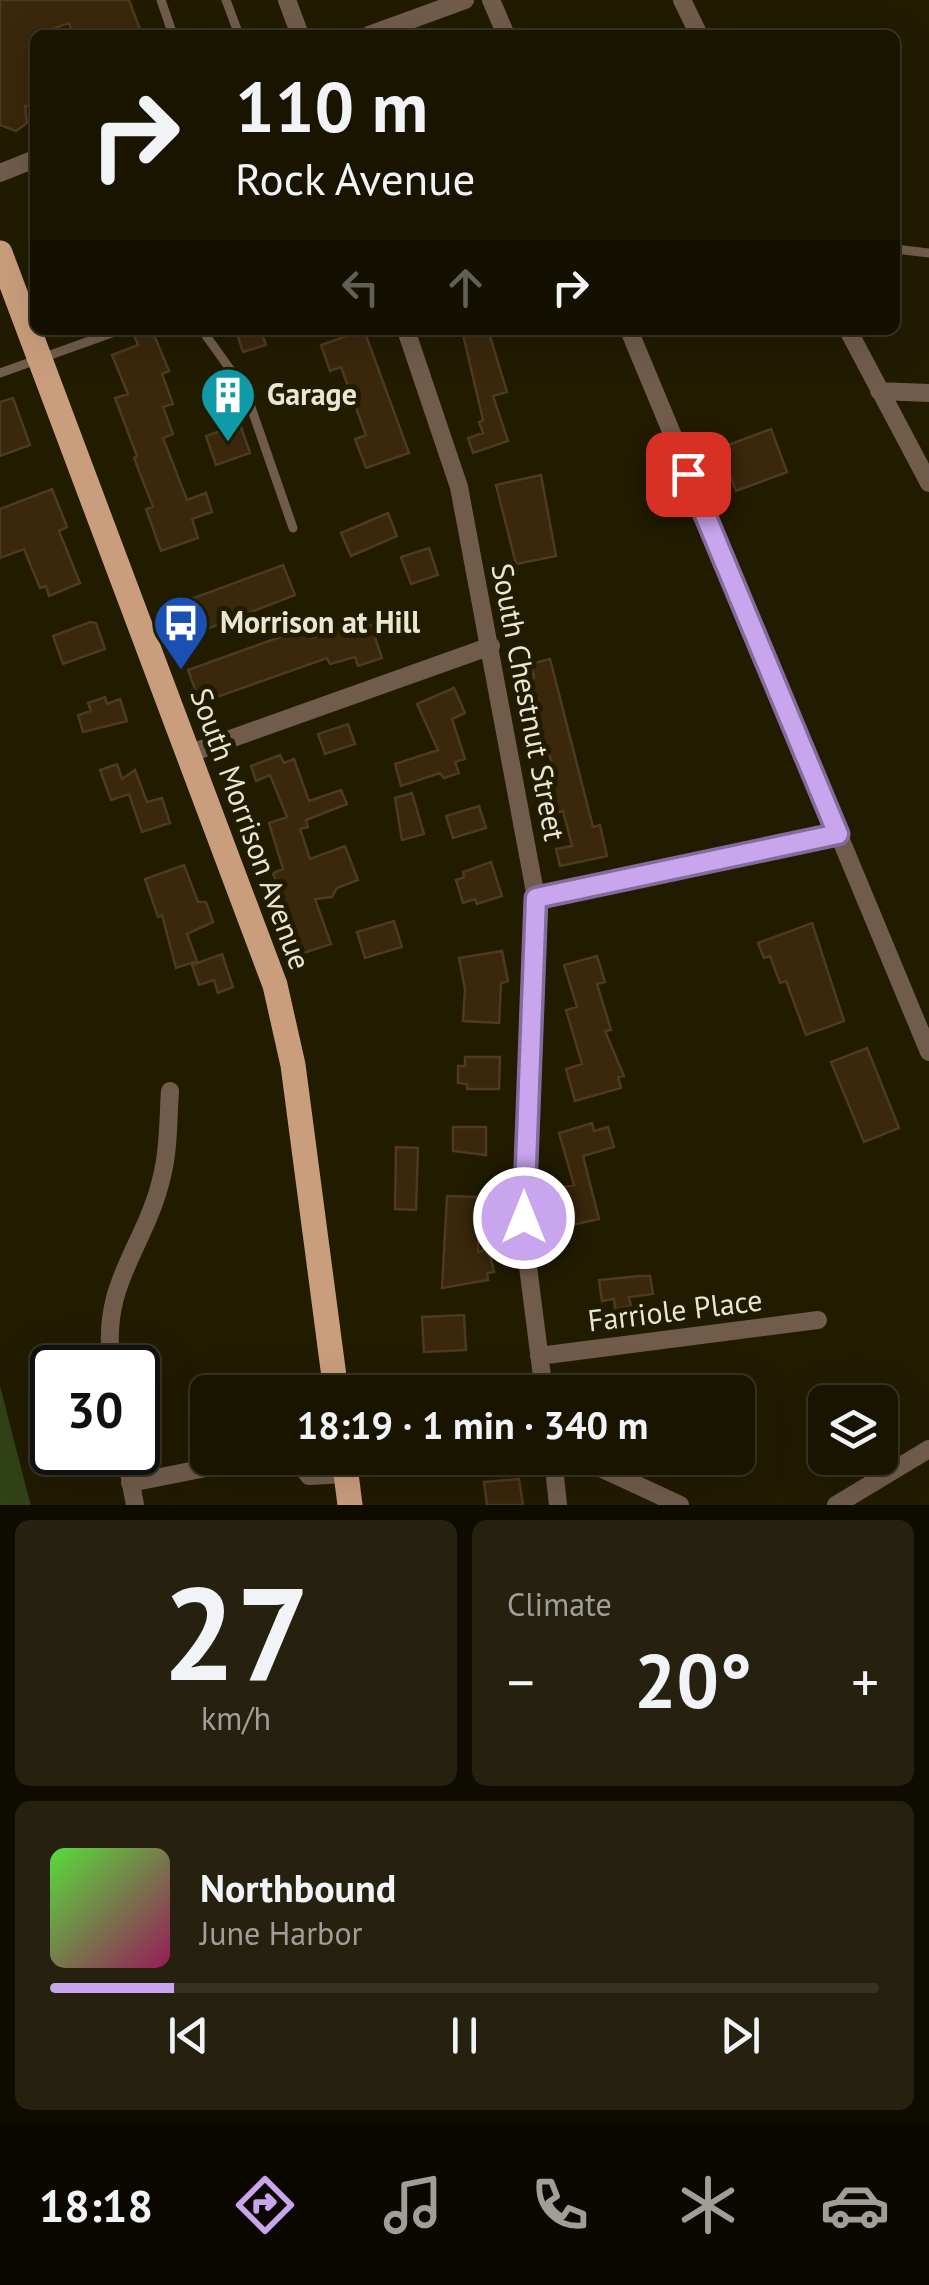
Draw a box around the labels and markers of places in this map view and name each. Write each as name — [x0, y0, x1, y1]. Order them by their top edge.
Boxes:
building icon: Garage — [198, 365, 258, 444]
place label: Garage — [267, 374, 357, 413]
pin — [646, 432, 731, 517]
bus stop icon: Morrison at Hill — [151, 593, 211, 672]
place label: Morrison at Hill — [220, 602, 420, 641]

